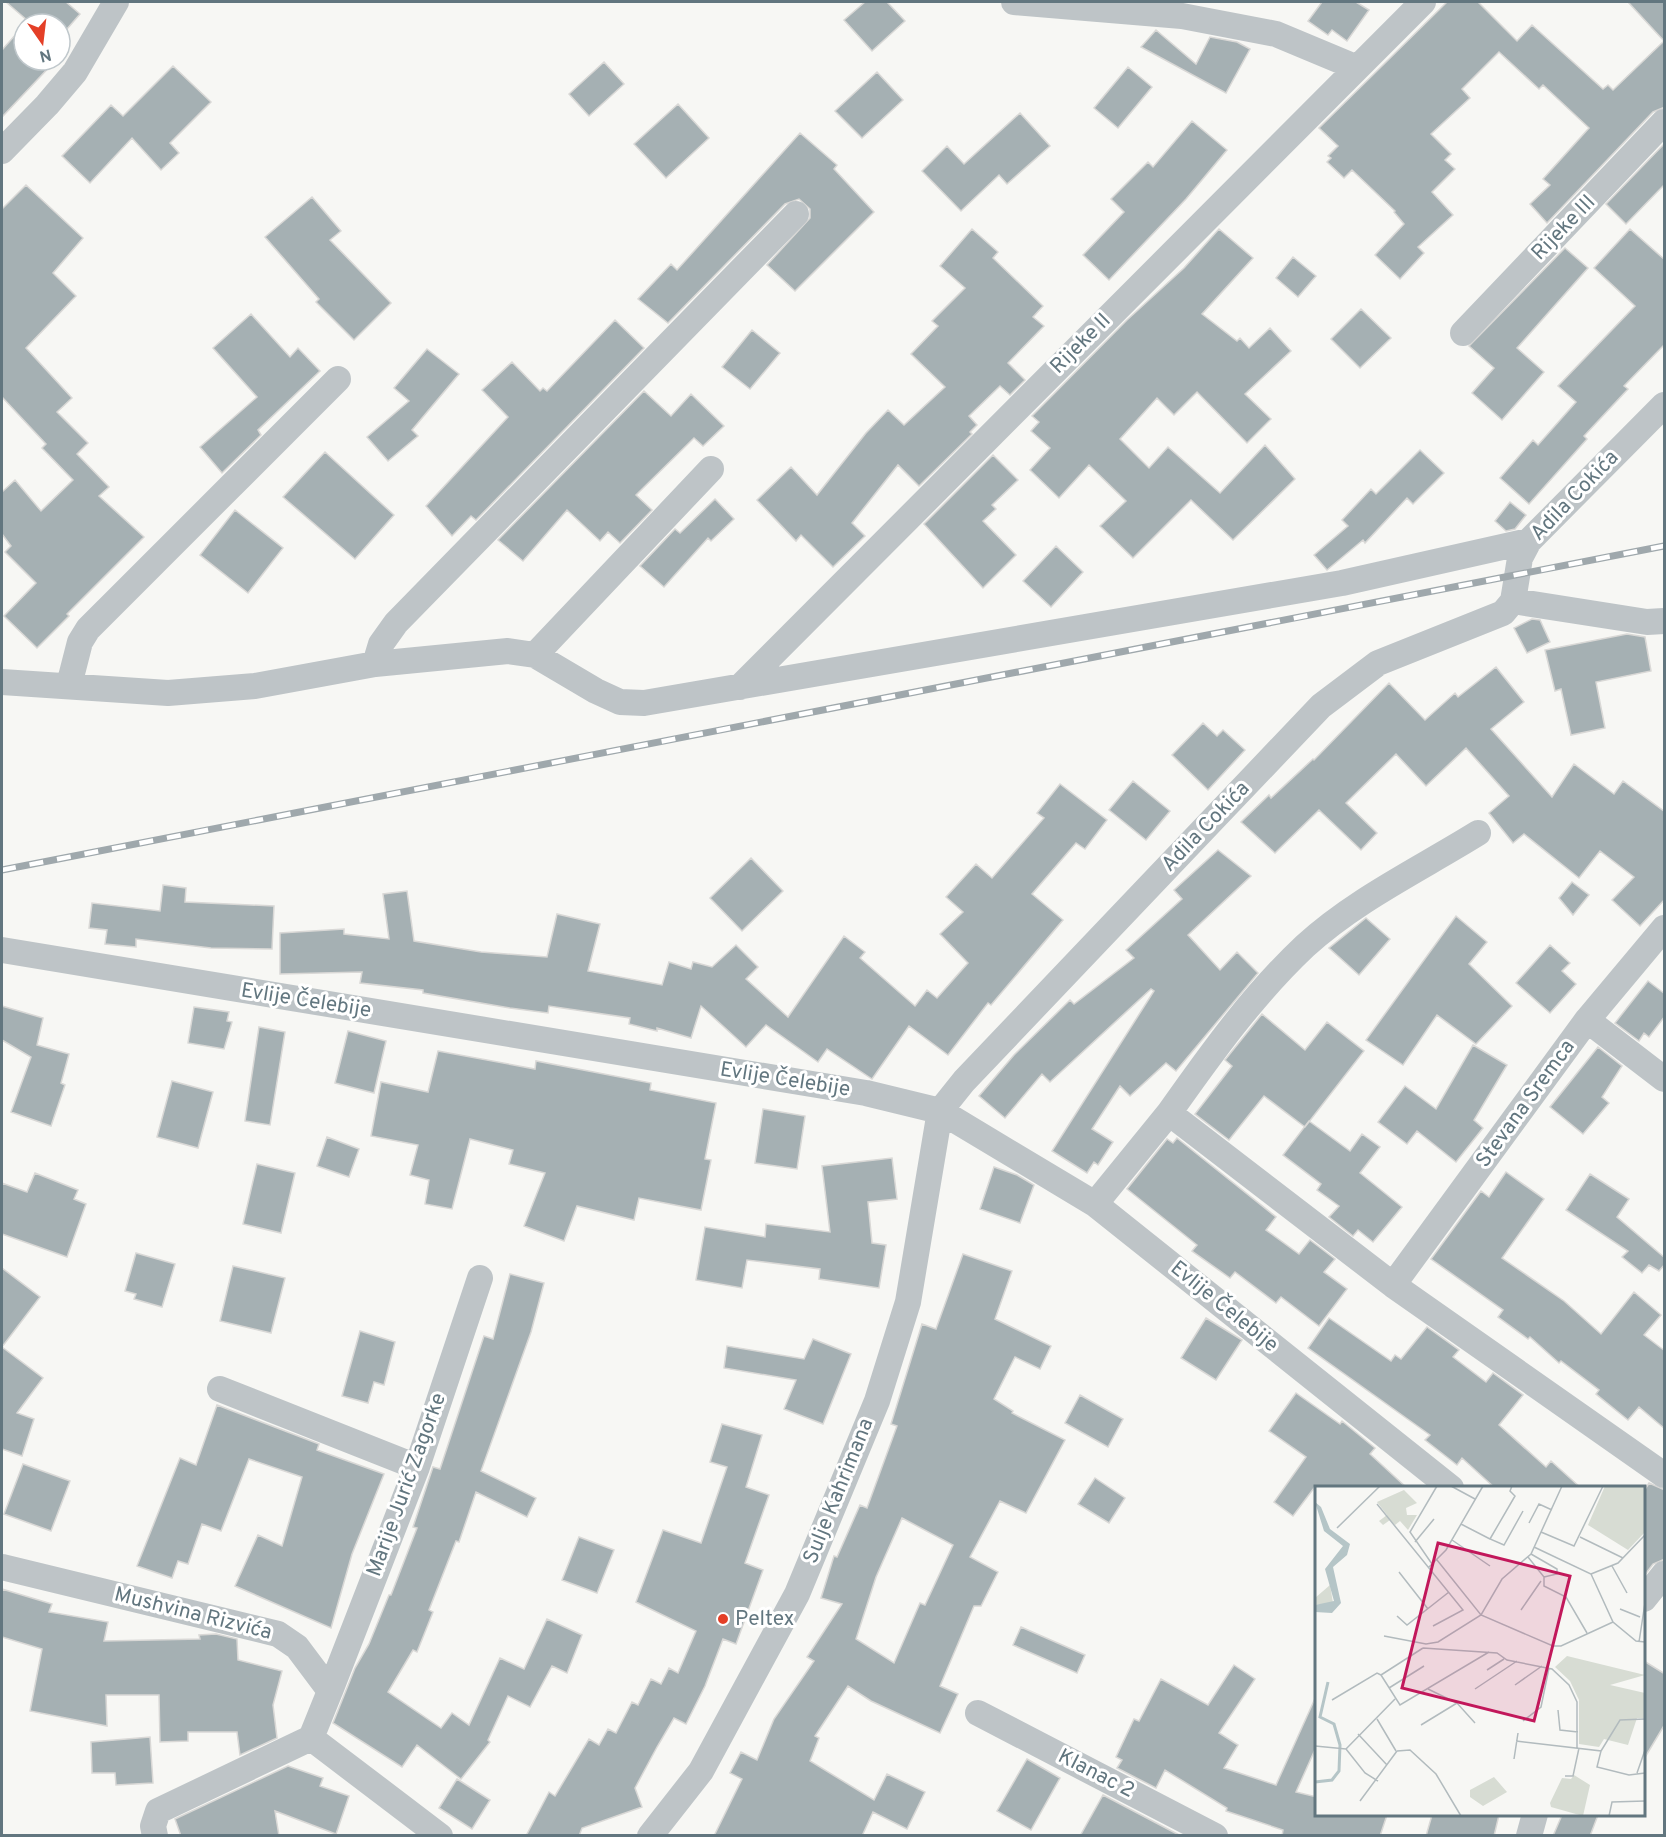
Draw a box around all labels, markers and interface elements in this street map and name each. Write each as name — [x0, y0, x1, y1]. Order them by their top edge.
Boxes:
north arrow — [12, 12, 72, 72]
text: N — [37, 44, 53, 66]
street label: Rijeke III — [1526, 189, 1602, 267]
street label: Rijeke II — [1045, 308, 1117, 380]
street label: Adila Cokića — [1525, 445, 1625, 547]
street label: Adila Cokića — [1156, 776, 1256, 878]
street label: Evlije Čelebije — [239, 976, 373, 1025]
street label: Stevana Sremca — [1470, 1035, 1582, 1173]
street label: Evlije Čelebije — [718, 1055, 852, 1104]
street label: Evlije Čelebije — [1164, 1254, 1284, 1359]
street label: Marije Jurić Zagorke — [361, 1389, 453, 1581]
street label: Sulje Kahrimana — [798, 1414, 880, 1568]
inset map — [1315, 1486, 1645, 1816]
street label: Mushvina Rizvića — [111, 1581, 275, 1647]
place label: Peltex — [735, 1606, 794, 1633]
marker: Peltex — [716, 1612, 730, 1626]
street label: Klanac 2 — [1053, 1743, 1139, 1805]

